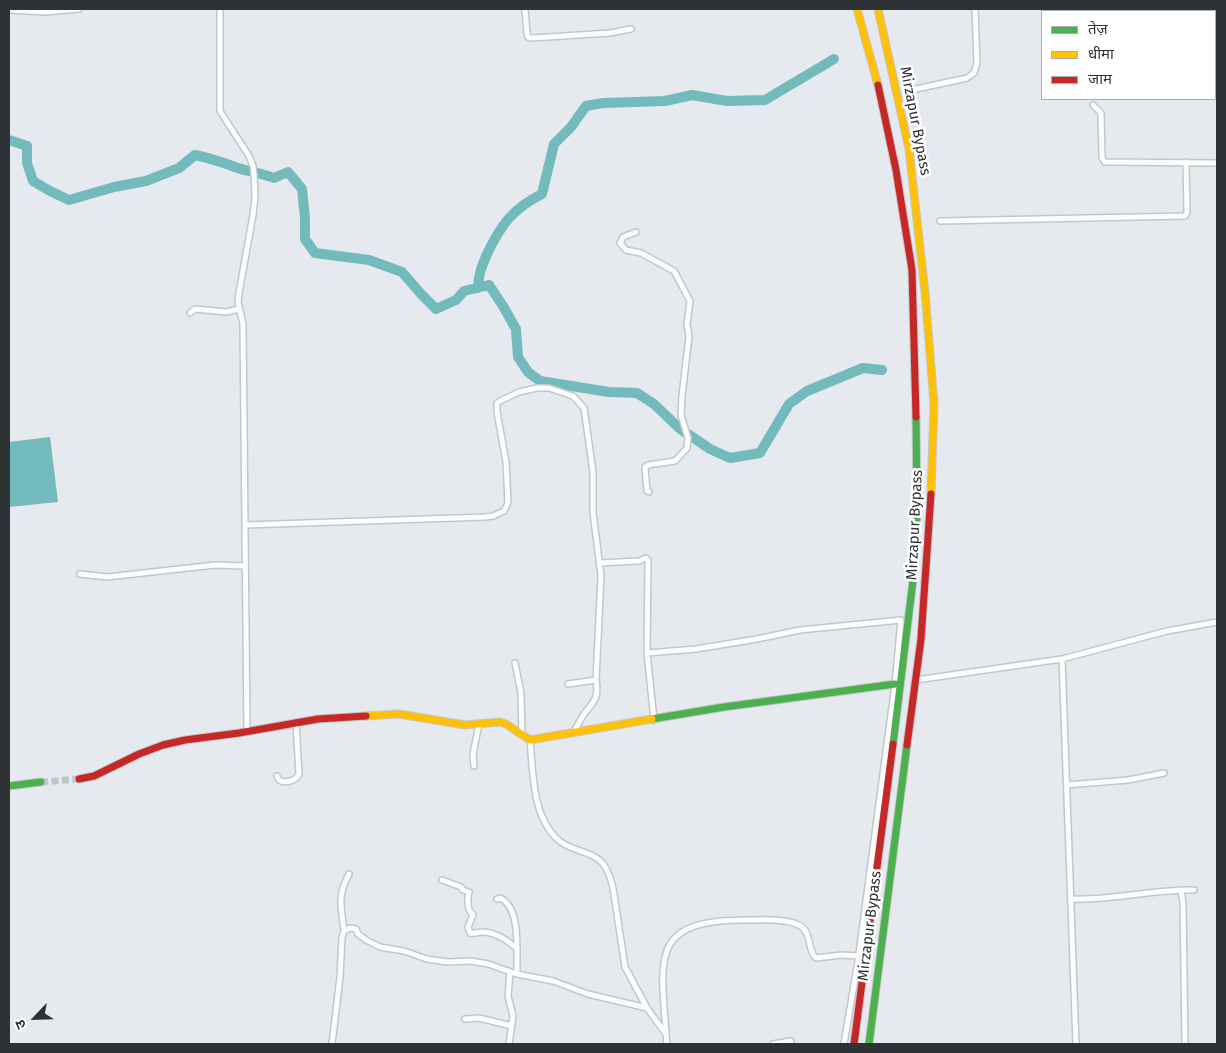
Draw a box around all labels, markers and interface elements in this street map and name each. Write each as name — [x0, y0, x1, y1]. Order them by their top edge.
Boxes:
legend — [1041, 10, 1216, 100]
text: तेज़ — [1088, 20, 1108, 38]
text: धीमा — [1088, 45, 1114, 63]
street label: Mirzapur Bypass — [896, 65, 934, 177]
text: जाम — [1088, 70, 1112, 88]
street label: Mirzapur Bypass — [903, 469, 927, 581]
street label: Mirzapur Bypass — [854, 870, 886, 982]
north arrow — [10, 993, 60, 1043]
text: उ — [11, 1017, 30, 1032]

